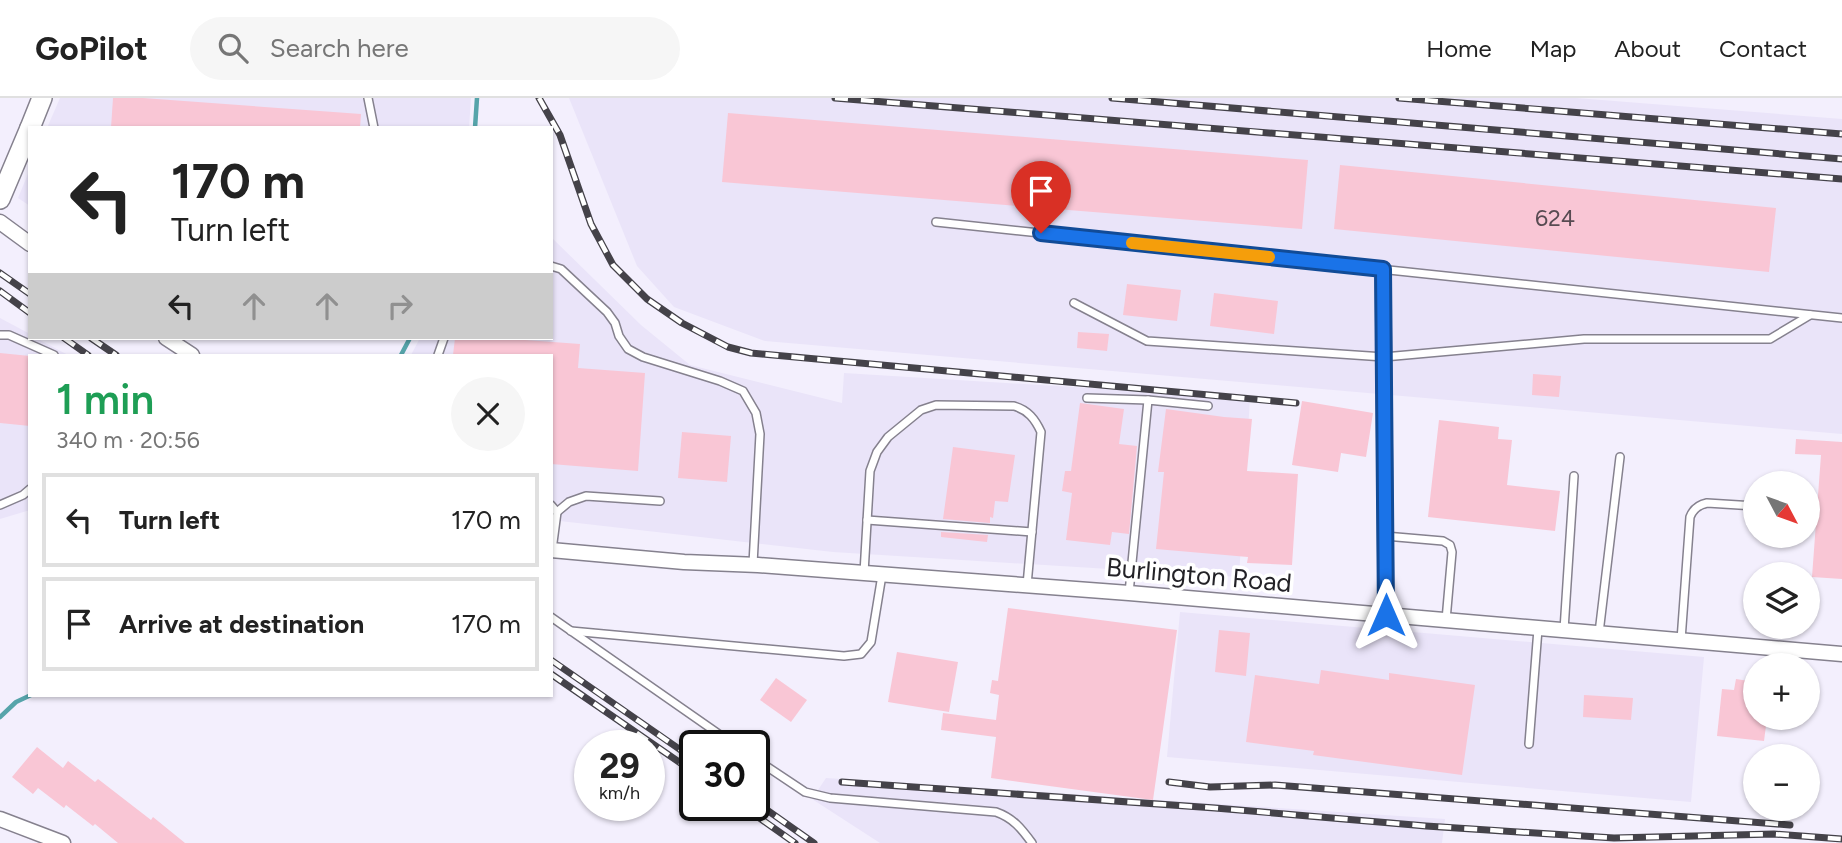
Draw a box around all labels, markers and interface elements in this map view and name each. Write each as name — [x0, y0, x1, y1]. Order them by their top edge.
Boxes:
search box — [190, 17, 680, 80]
text: GoPilot — [35, 29, 148, 68]
icon: search — [214, 29, 252, 67]
text: Search here — [270, 32, 409, 64]
text: Home — [1426, 34, 1492, 63]
text: Map — [1530, 34, 1576, 63]
text: About — [1614, 34, 1681, 63]
text: Contact — [1719, 34, 1807, 63]
text: 170 m — [171, 151, 305, 210]
icon: left — [56, 154, 147, 245]
pin — [1011, 161, 1071, 233]
icon: arrive — [1022, 172, 1060, 210]
house number: 624 — [1535, 204, 1575, 232]
text: Turn left — [171, 211, 290, 249]
icon: left — [162, 287, 200, 325]
icon: ahead — [235, 287, 273, 325]
icon: ahead — [308, 287, 346, 325]
icon: right — [381, 287, 419, 325]
text: 1 min — [56, 374, 154, 425]
button: close — [451, 377, 525, 451]
text: 340 m · 20:56 — [56, 426, 200, 454]
north arrow — [1743, 471, 1820, 548]
map controls — [1743, 471, 1820, 821]
icon: left — [60, 501, 98, 539]
text: Turn left — [119, 504, 220, 536]
text: 170 m — [451, 504, 521, 536]
street label: Burlington Road — [1105, 551, 1293, 599]
button: layers — [1743, 562, 1820, 639]
position arrow — [1349, 578, 1423, 652]
icon: arrive — [60, 605, 98, 643]
text: Arrive at destination — [119, 608, 364, 640]
text: 170 m — [451, 608, 521, 640]
button: + — [1743, 653, 1820, 730]
speed limit sign: 30 — [679, 730, 770, 821]
button: − — [1743, 744, 1820, 821]
text: 29 — [599, 745, 640, 787]
text: km/h — [599, 782, 640, 804]

